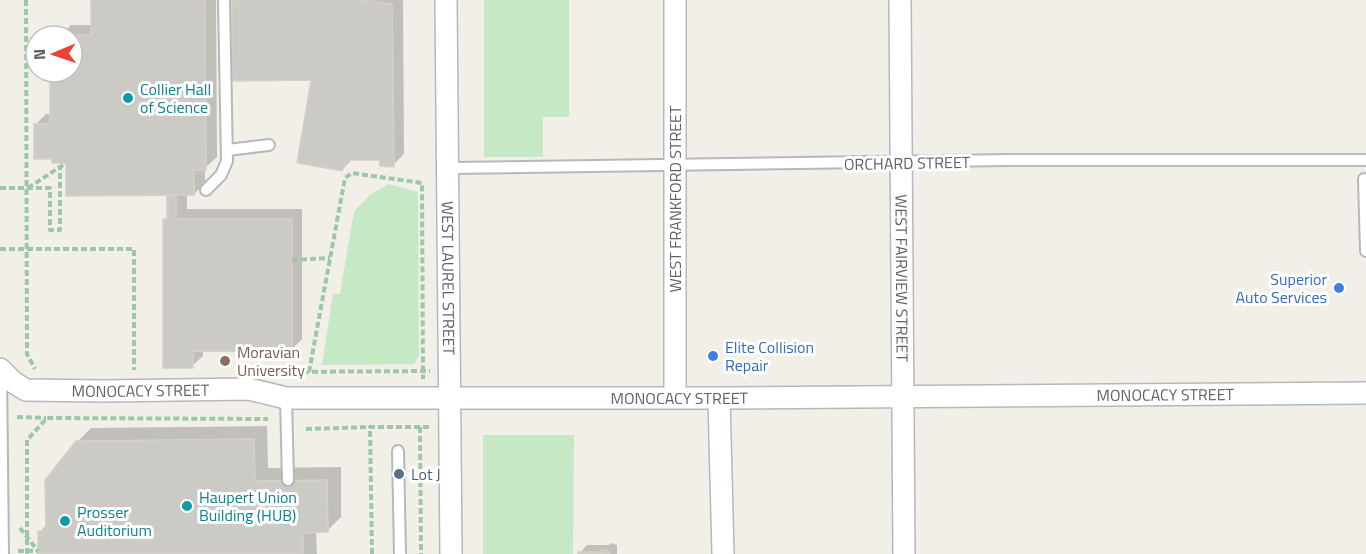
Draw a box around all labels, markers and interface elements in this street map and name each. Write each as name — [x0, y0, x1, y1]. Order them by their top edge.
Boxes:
north arrow — [24, 24, 84, 84]
text: N — [27, 49, 51, 60]
place label: Collier Hall of Science — [140, 77, 211, 119]
marker: Collier Hall of Science — [121, 91, 135, 105]
street label: WEST FRANKFORD STREET — [663, 105, 687, 292]
street label: ORCHARD STREET — [844, 150, 971, 176]
street label: WEST FAIRVIEW STREET — [889, 194, 915, 362]
street label: WEST LAUREL STREET — [436, 201, 461, 356]
place label: Superior Auto Services — [1235, 267, 1327, 309]
marker: Superior Auto Services — [1332, 281, 1346, 295]
place label: Elite Collision Repair — [725, 335, 814, 377]
place label: Moravian University — [237, 340, 305, 382]
marker: Elite Collision Repair — [706, 349, 720, 363]
marker: Moravian University — [218, 354, 232, 368]
street label: MONOCACY STREET — [71, 378, 210, 403]
street label: MONOCACY STREET — [1096, 382, 1235, 407]
street label: MONOCACY STREET — [611, 386, 749, 410]
place label: Lot J — [411, 462, 441, 486]
marker: Lot J — [392, 467, 406, 481]
place label: Haupert Union Building (HUB) — [199, 485, 297, 527]
marker: Haupert Union Building (HUB) — [180, 499, 194, 513]
place label: Prosser Auditorium — [77, 500, 152, 542]
marker: Prosser Auditorium — [58, 514, 72, 528]

